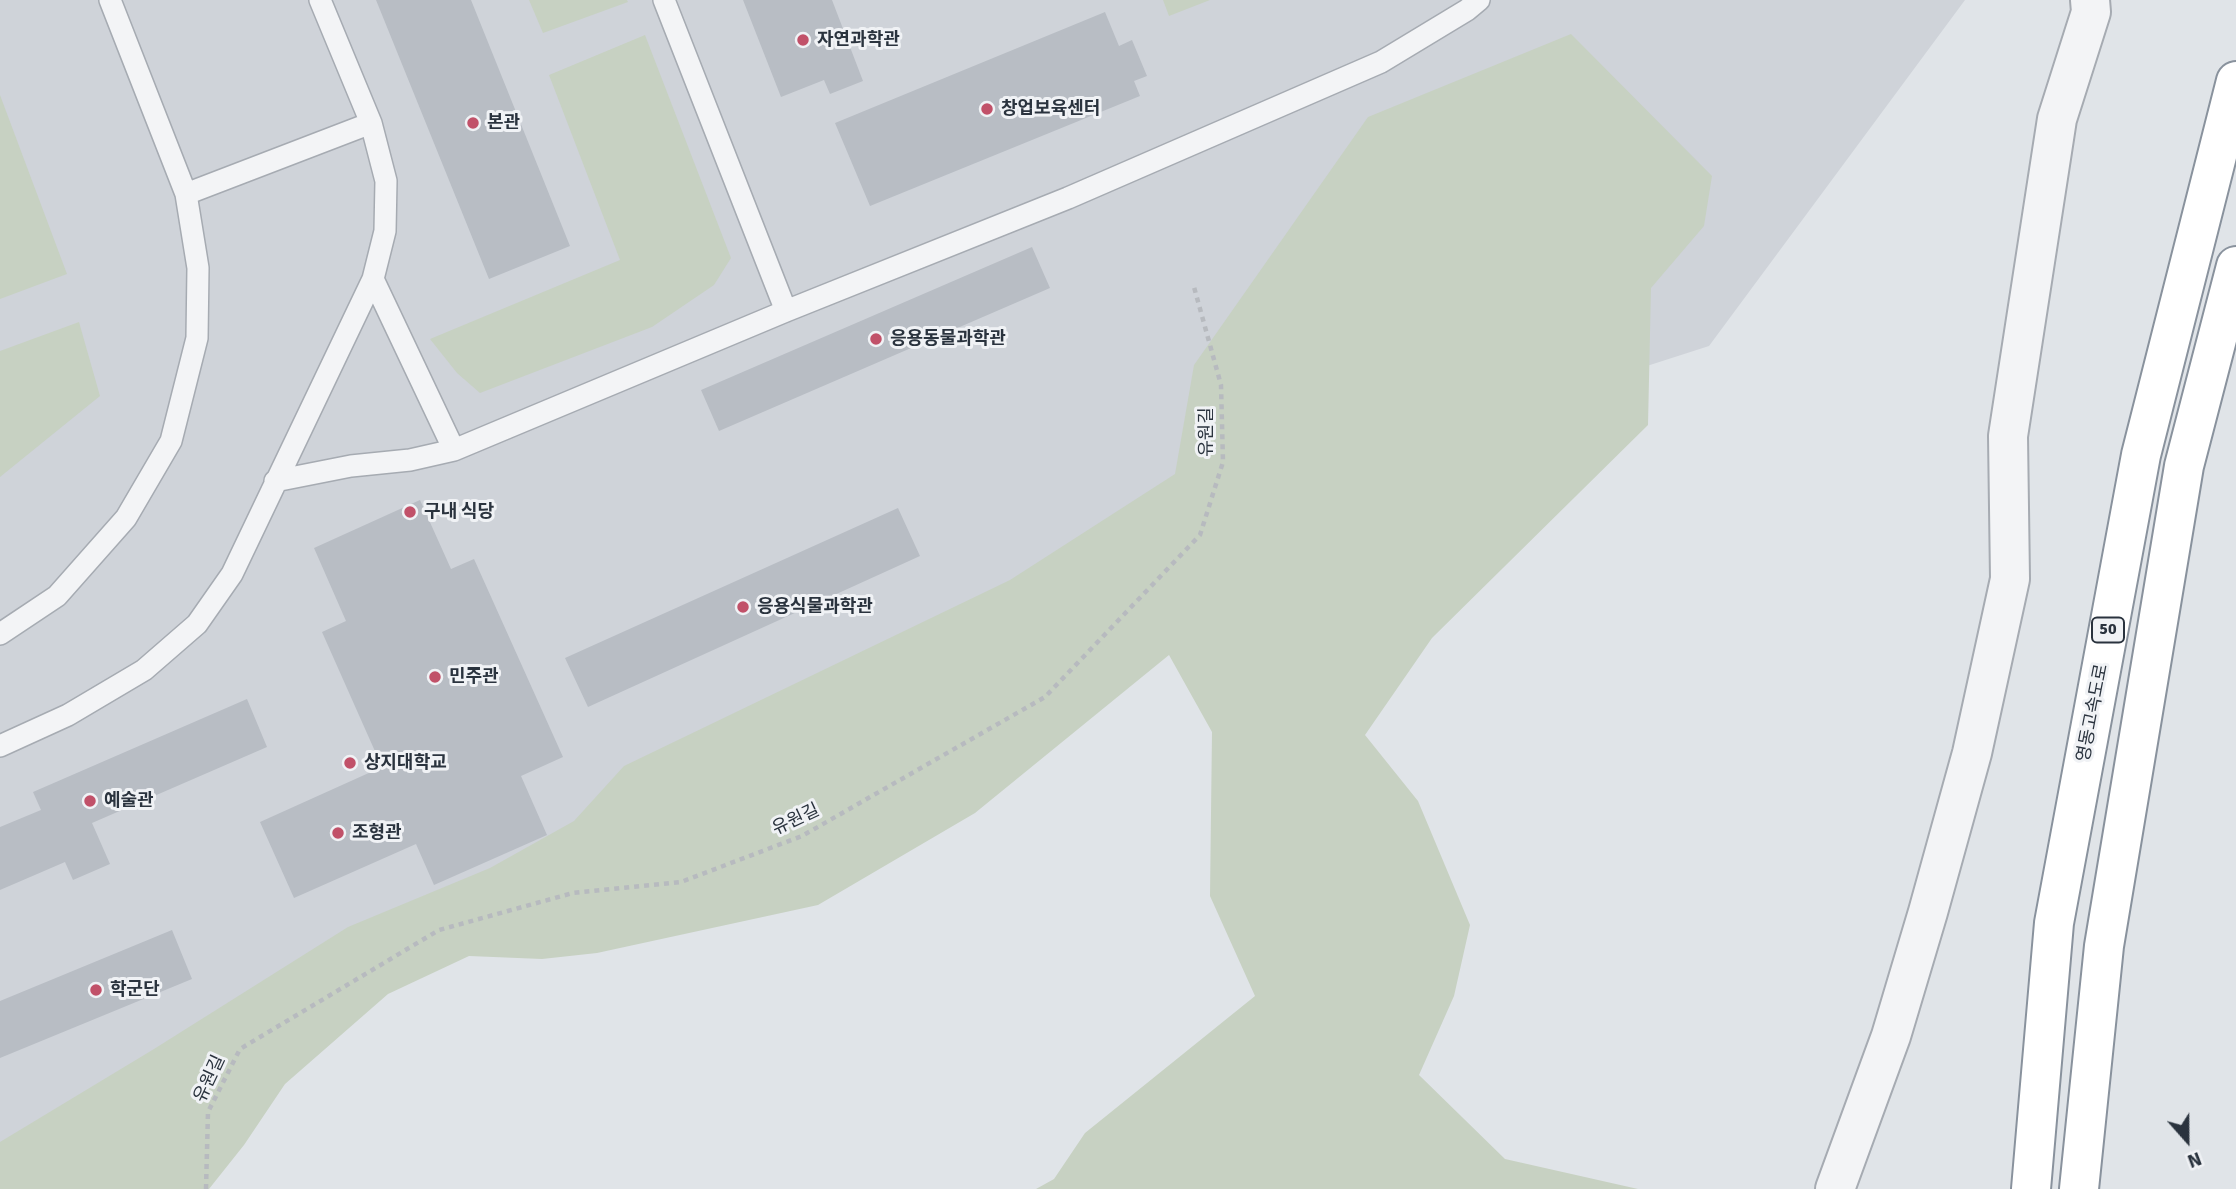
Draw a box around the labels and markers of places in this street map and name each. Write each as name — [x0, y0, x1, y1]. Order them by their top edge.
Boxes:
place label: 자연과학관 — [817, 29, 900, 51]
marker: 자연과학관 — [795, 32, 811, 48]
place label: 창업보육센터 — [1001, 98, 1100, 120]
marker: 창업보육센터 — [979, 101, 995, 117]
place label: 본관 — [487, 112, 520, 134]
marker: 본관 — [465, 115, 481, 131]
place label: 응용동물과학관 — [890, 328, 1006, 350]
marker: 응용동물과학관 — [868, 331, 884, 347]
place label: 구내 식당 — [424, 501, 494, 523]
marker: 구내 식당 — [402, 504, 418, 520]
place label: 응용식물과학관 — [757, 596, 873, 618]
marker: 응용식물과학관 — [735, 599, 751, 615]
place label: 민주관 — [449, 666, 499, 688]
marker: 민주관 — [427, 669, 443, 685]
place label: 상지대학교 — [364, 752, 447, 774]
marker: 상지대학교 — [342, 755, 358, 771]
place label: 예술관 — [104, 790, 154, 812]
marker: 예술관 — [82, 793, 98, 809]
place label: 조형관 — [352, 822, 402, 844]
marker: 조형관 — [330, 825, 346, 841]
place label: 학군단 — [110, 979, 160, 1001]
marker: 학군단 — [88, 982, 104, 998]

